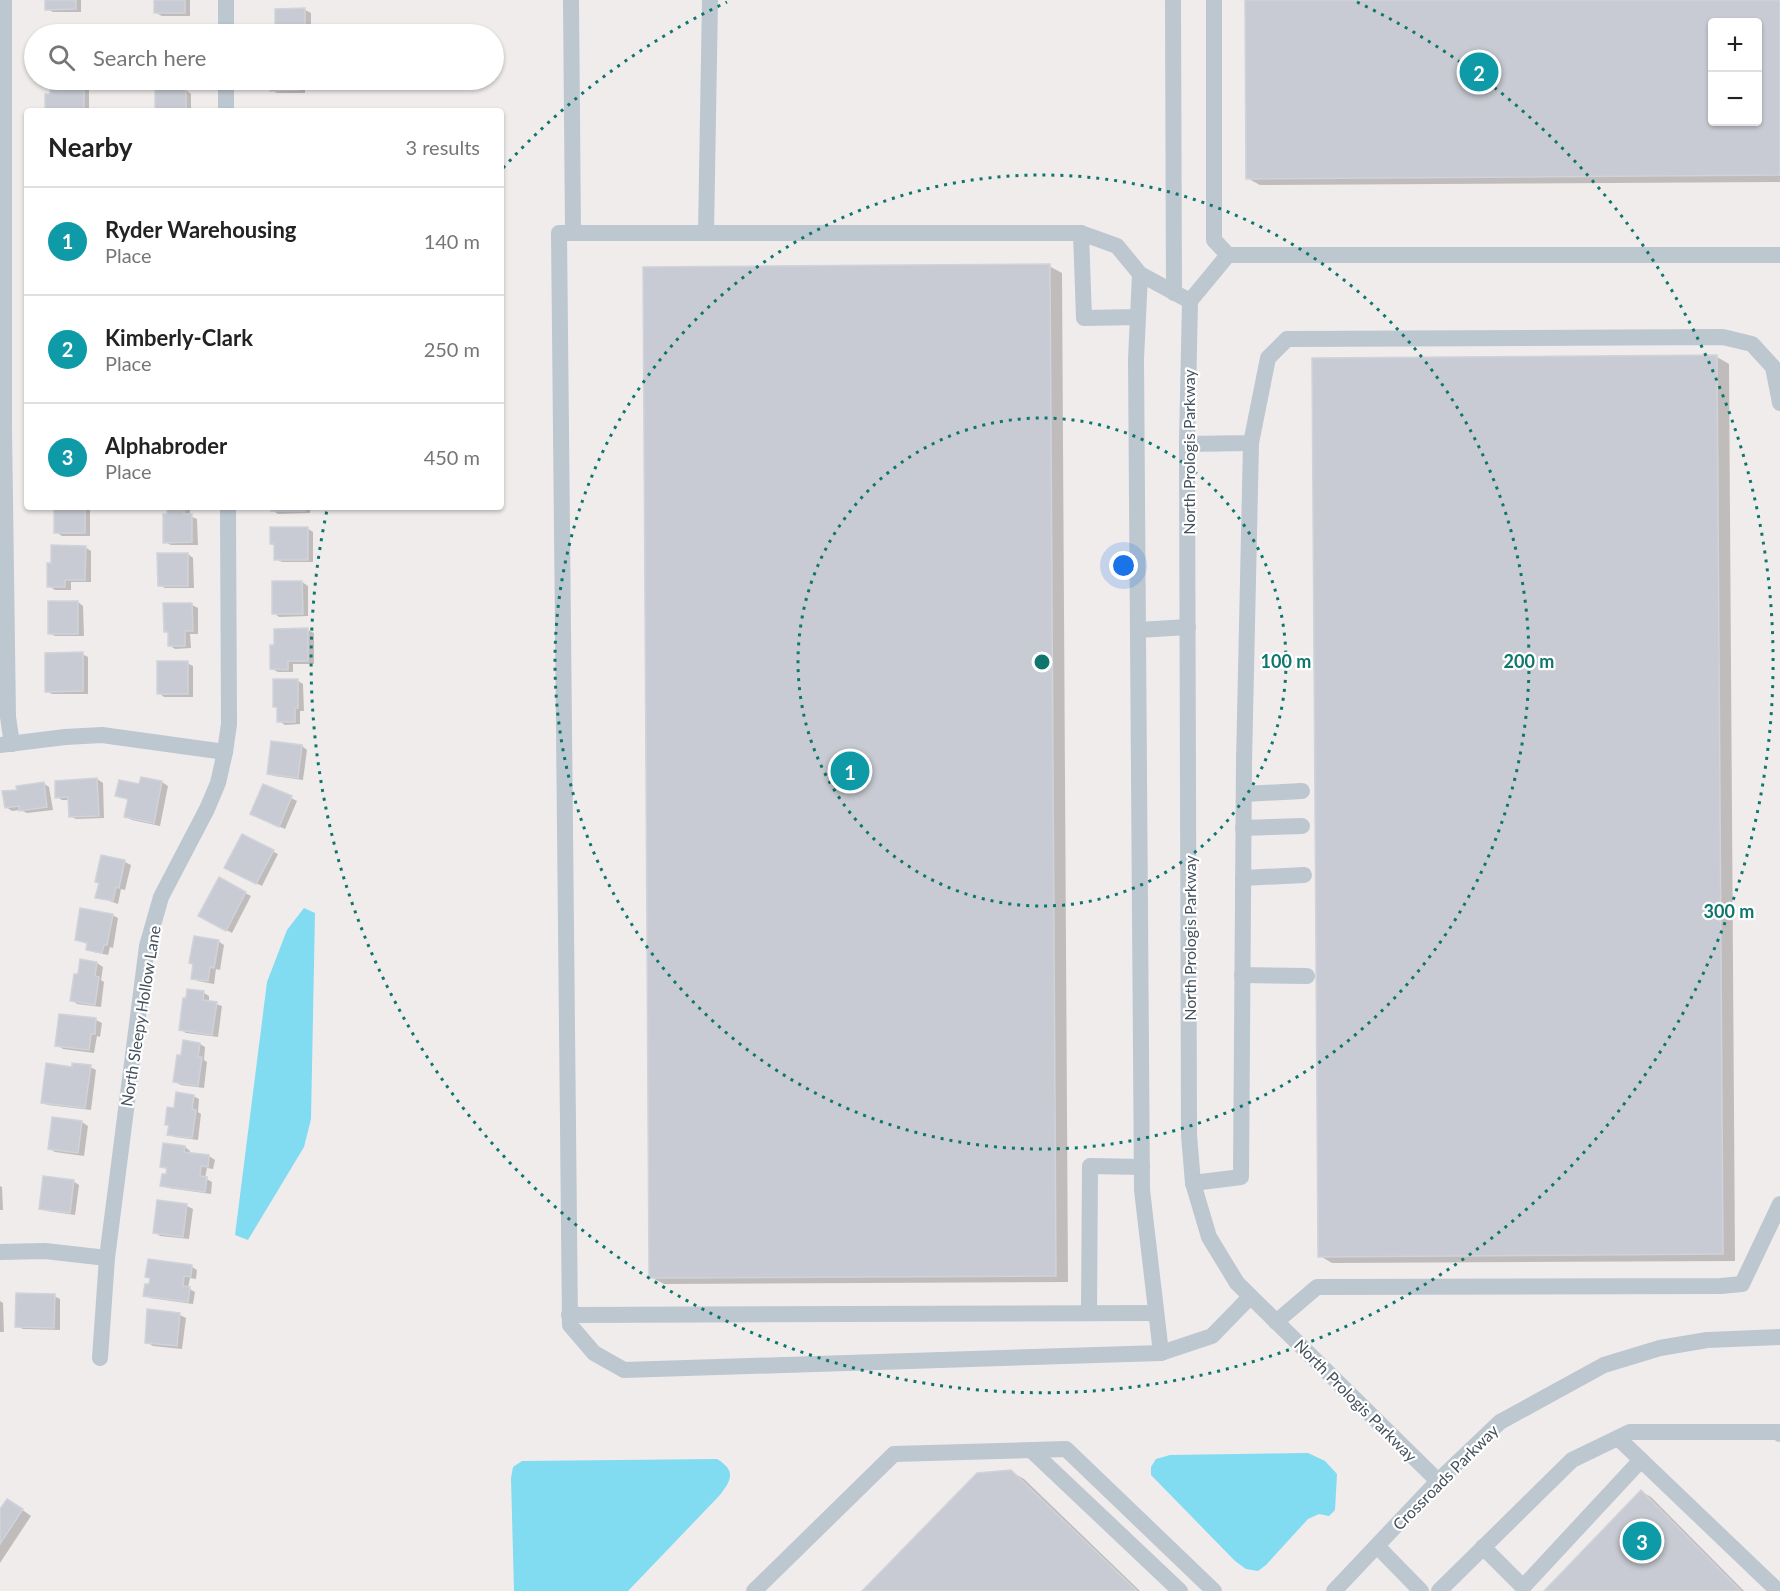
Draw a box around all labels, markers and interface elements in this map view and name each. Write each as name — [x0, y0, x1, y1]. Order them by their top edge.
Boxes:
map controls — [1708, 18, 1762, 126]
button: + — [1708, 18, 1762, 72]
search box — [24, 24, 504, 90]
icon: search — [45, 41, 78, 74]
text: Search here — [93, 44, 206, 71]
pin: 2 — [1460, 50, 1498, 94]
button: − — [1708, 72, 1762, 126]
text: Nearby — [48, 131, 133, 163]
text: 3 results — [405, 135, 480, 159]
text: Ryder Warehousing — [105, 216, 296, 243]
text: 1 — [62, 229, 73, 253]
text: 140 m — [424, 229, 480, 253]
text: Place — [105, 243, 152, 267]
text: Kimberly-Clark — [105, 324, 253, 351]
text: 2 — [62, 337, 73, 361]
text: 250 m — [424, 337, 480, 361]
text: Place — [105, 351, 152, 375]
street label: North Prologis Parkway — [1179, 369, 1198, 535]
text: Alphabroder — [105, 432, 227, 459]
text: 3 — [62, 445, 73, 469]
text: 450 m — [424, 445, 480, 469]
text: Place — [105, 459, 152, 483]
your location — [1109, 551, 1138, 580]
text: 100 m — [1261, 650, 1311, 672]
text: 200 m — [1504, 650, 1554, 672]
centre of rings — [1032, 652, 1052, 672]
pin: 1 — [830, 748, 870, 794]
street label: North Prologis Parkway — [1180, 855, 1199, 1021]
text: 300 m — [1704, 900, 1754, 922]
street label: North Sleepy Hollow Lane — [116, 924, 164, 1108]
street label: North Prologis Parkway — [1291, 1335, 1422, 1466]
street label: Crossroads Parkway — [1388, 1420, 1502, 1534]
pin: 3 — [1622, 1518, 1662, 1564]

